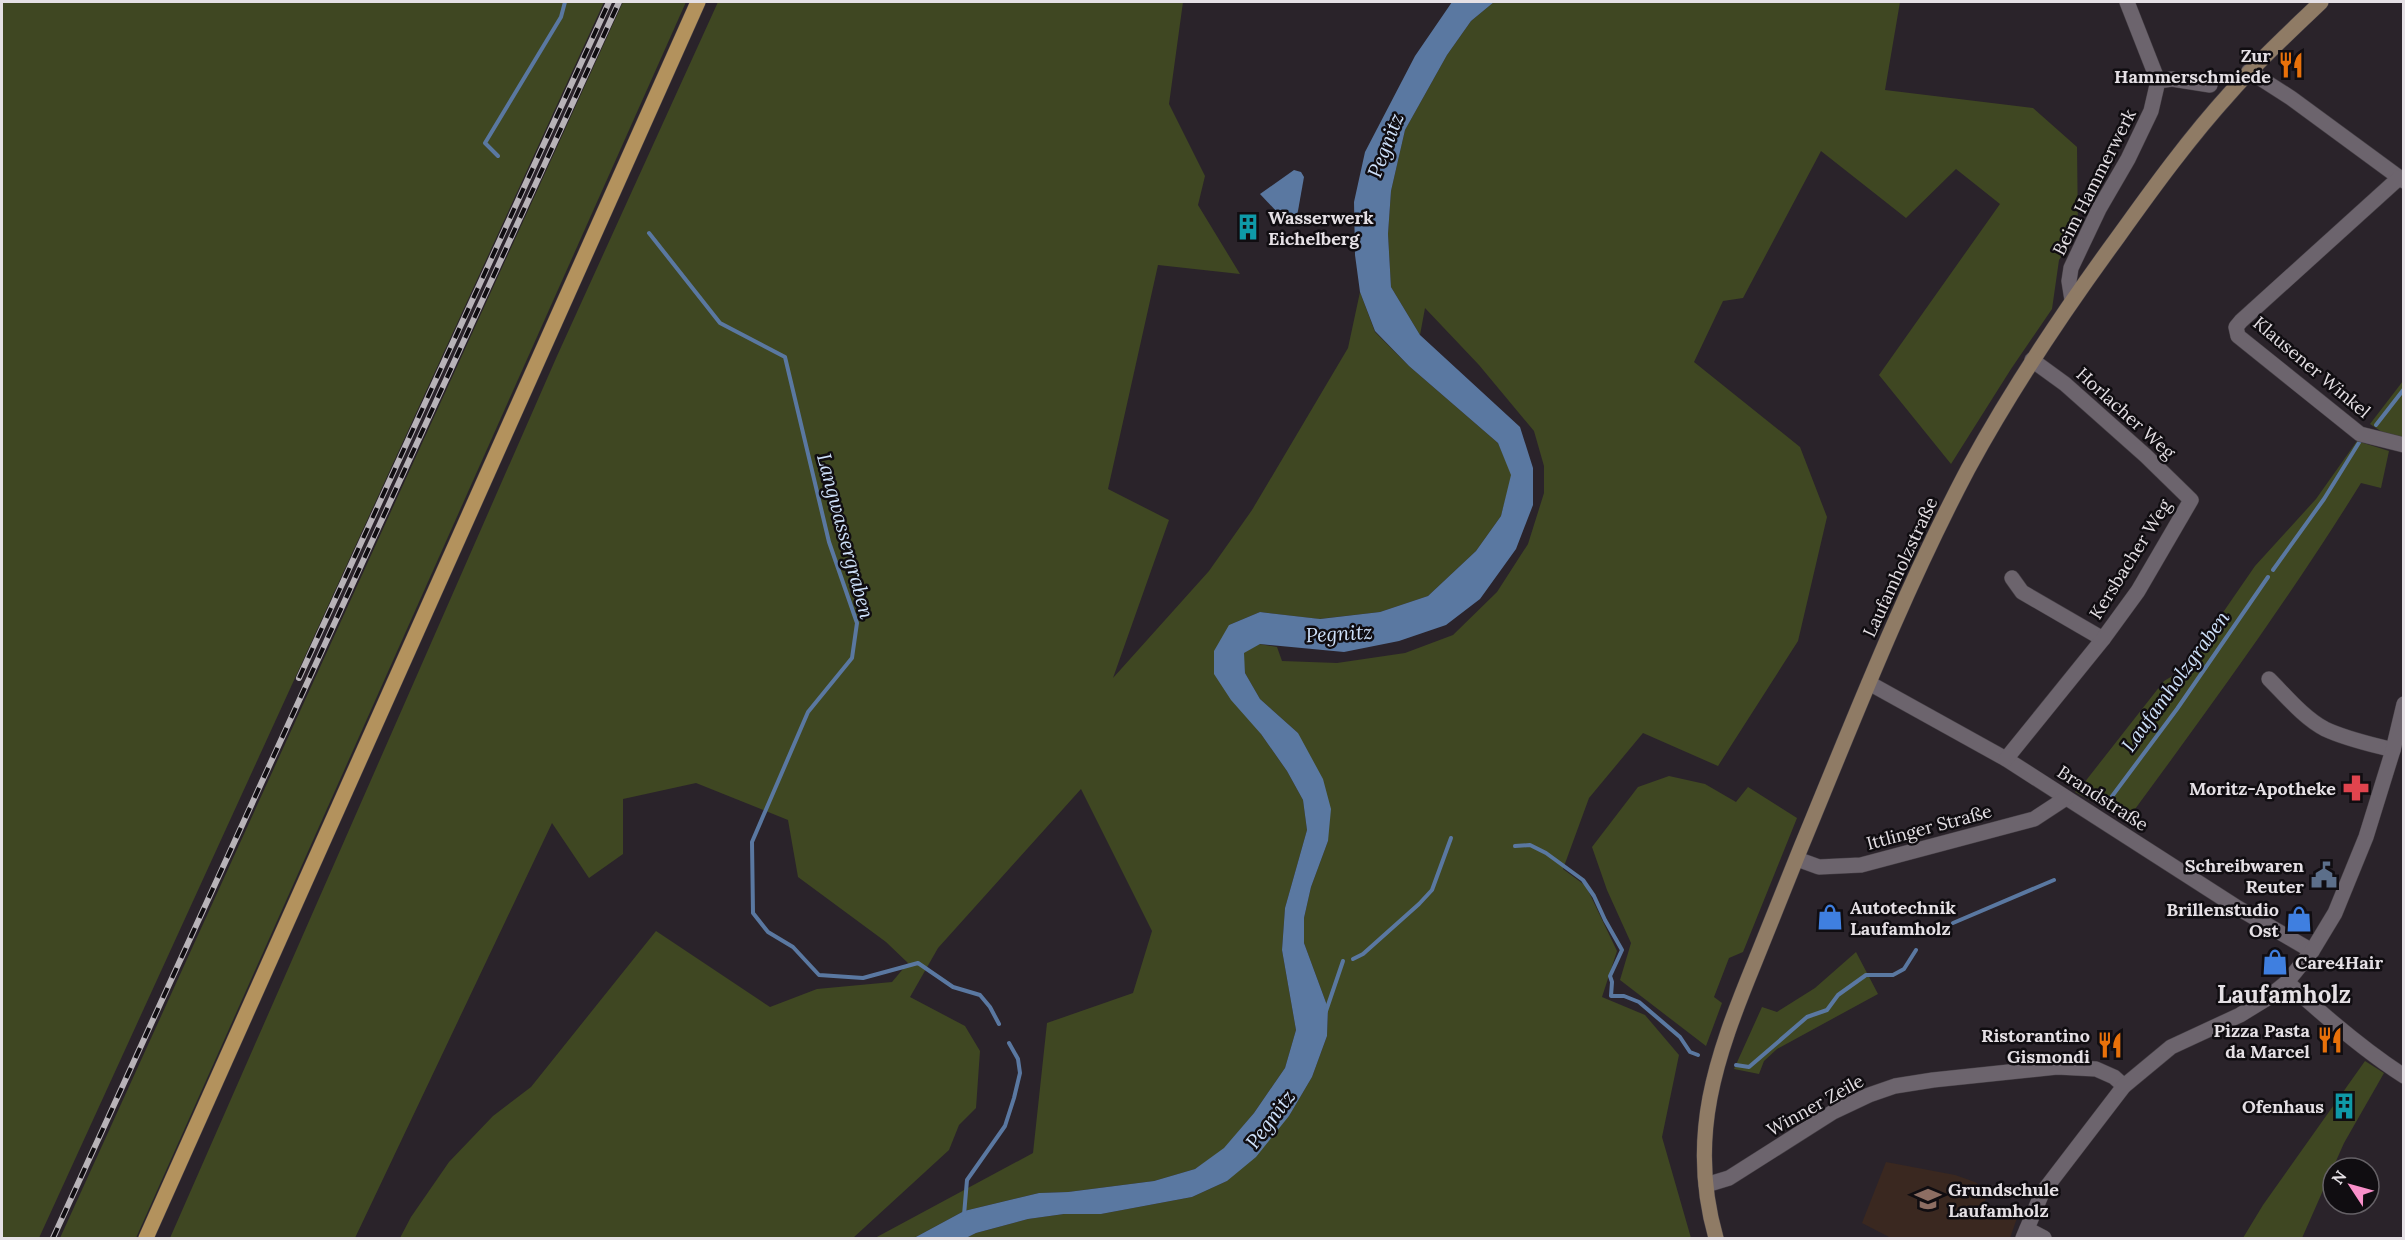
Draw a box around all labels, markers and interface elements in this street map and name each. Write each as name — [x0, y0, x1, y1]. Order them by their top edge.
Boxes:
place label: Zur Hammerschmiede — [2114, 44, 2271, 88]
restaurant icon: Zur Hammerschmiede — [2276, 50, 2306, 80]
street label: Beim Hammerwerk — [2047, 105, 2141, 259]
water label: Pegnitz — [1361, 109, 1409, 181]
place label: Wasserwerk Eichelberg — [1268, 206, 1374, 250]
building icon: Wasserwerk Eichelberg — [1233, 212, 1263, 242]
street label: Klausener Winkel — [2249, 311, 2375, 423]
street label: Horlacher Weg — [2072, 362, 2181, 464]
water label: Langwassergraben — [812, 451, 880, 622]
street label: Laufamholzstraße — [1857, 493, 1943, 641]
street label: Kersbacher Weg — [2084, 494, 2177, 623]
water label: Laufamholzgraben — [2115, 605, 2235, 756]
water label: Pegnitz — [1305, 619, 1373, 647]
street label: Brandstraße — [2053, 760, 2153, 836]
pharmacy icon: Moritz-Apotheke — [2341, 773, 2371, 803]
place label: Moritz-Apotheke — [2189, 777, 2336, 800]
street label: Ittlinger Straße — [1864, 799, 1994, 855]
place label: Schreibwaren Reuter — [2185, 854, 2305, 898]
public building icon: Schreibwaren Reuter — [2309, 860, 2339, 890]
place label: Autotechnik Laufamholz — [1850, 896, 1956, 940]
place label: Brillenstudio Ost — [2166, 898, 2280, 942]
shop icon: Autotechnik Laufamholz — [1815, 902, 1845, 932]
shop icon: Brillenstudio Ost — [2284, 904, 2314, 934]
shop icon: Care4Hair — [2260, 947, 2290, 977]
place label: Care4Hair — [2295, 951, 2383, 974]
district label: Laufamholz — [2217, 979, 2351, 1010]
place label: Pizza Pasta da Marcel — [2214, 1019, 2311, 1063]
place label: Ristorantino Gismondi — [1981, 1024, 2090, 1068]
restaurant icon: Pizza Pasta da Marcel — [2315, 1025, 2345, 1055]
restaurant icon: Ristorantino Gismondi — [2095, 1030, 2125, 1060]
street label: Winner Zeile — [1763, 1069, 1868, 1141]
water label: Pegnitz — [1240, 1085, 1300, 1153]
building icon: Ofenhaus — [2329, 1091, 2359, 1121]
place label: Ofenhaus — [2242, 1095, 2324, 1118]
north arrow — [2321, 1156, 2381, 1216]
text: N — [2327, 1166, 2351, 1188]
place label: Grundschule Laufamholz — [1948, 1178, 2059, 1222]
school or university icon: Grundschule Laufamholz — [1913, 1184, 1943, 1214]

